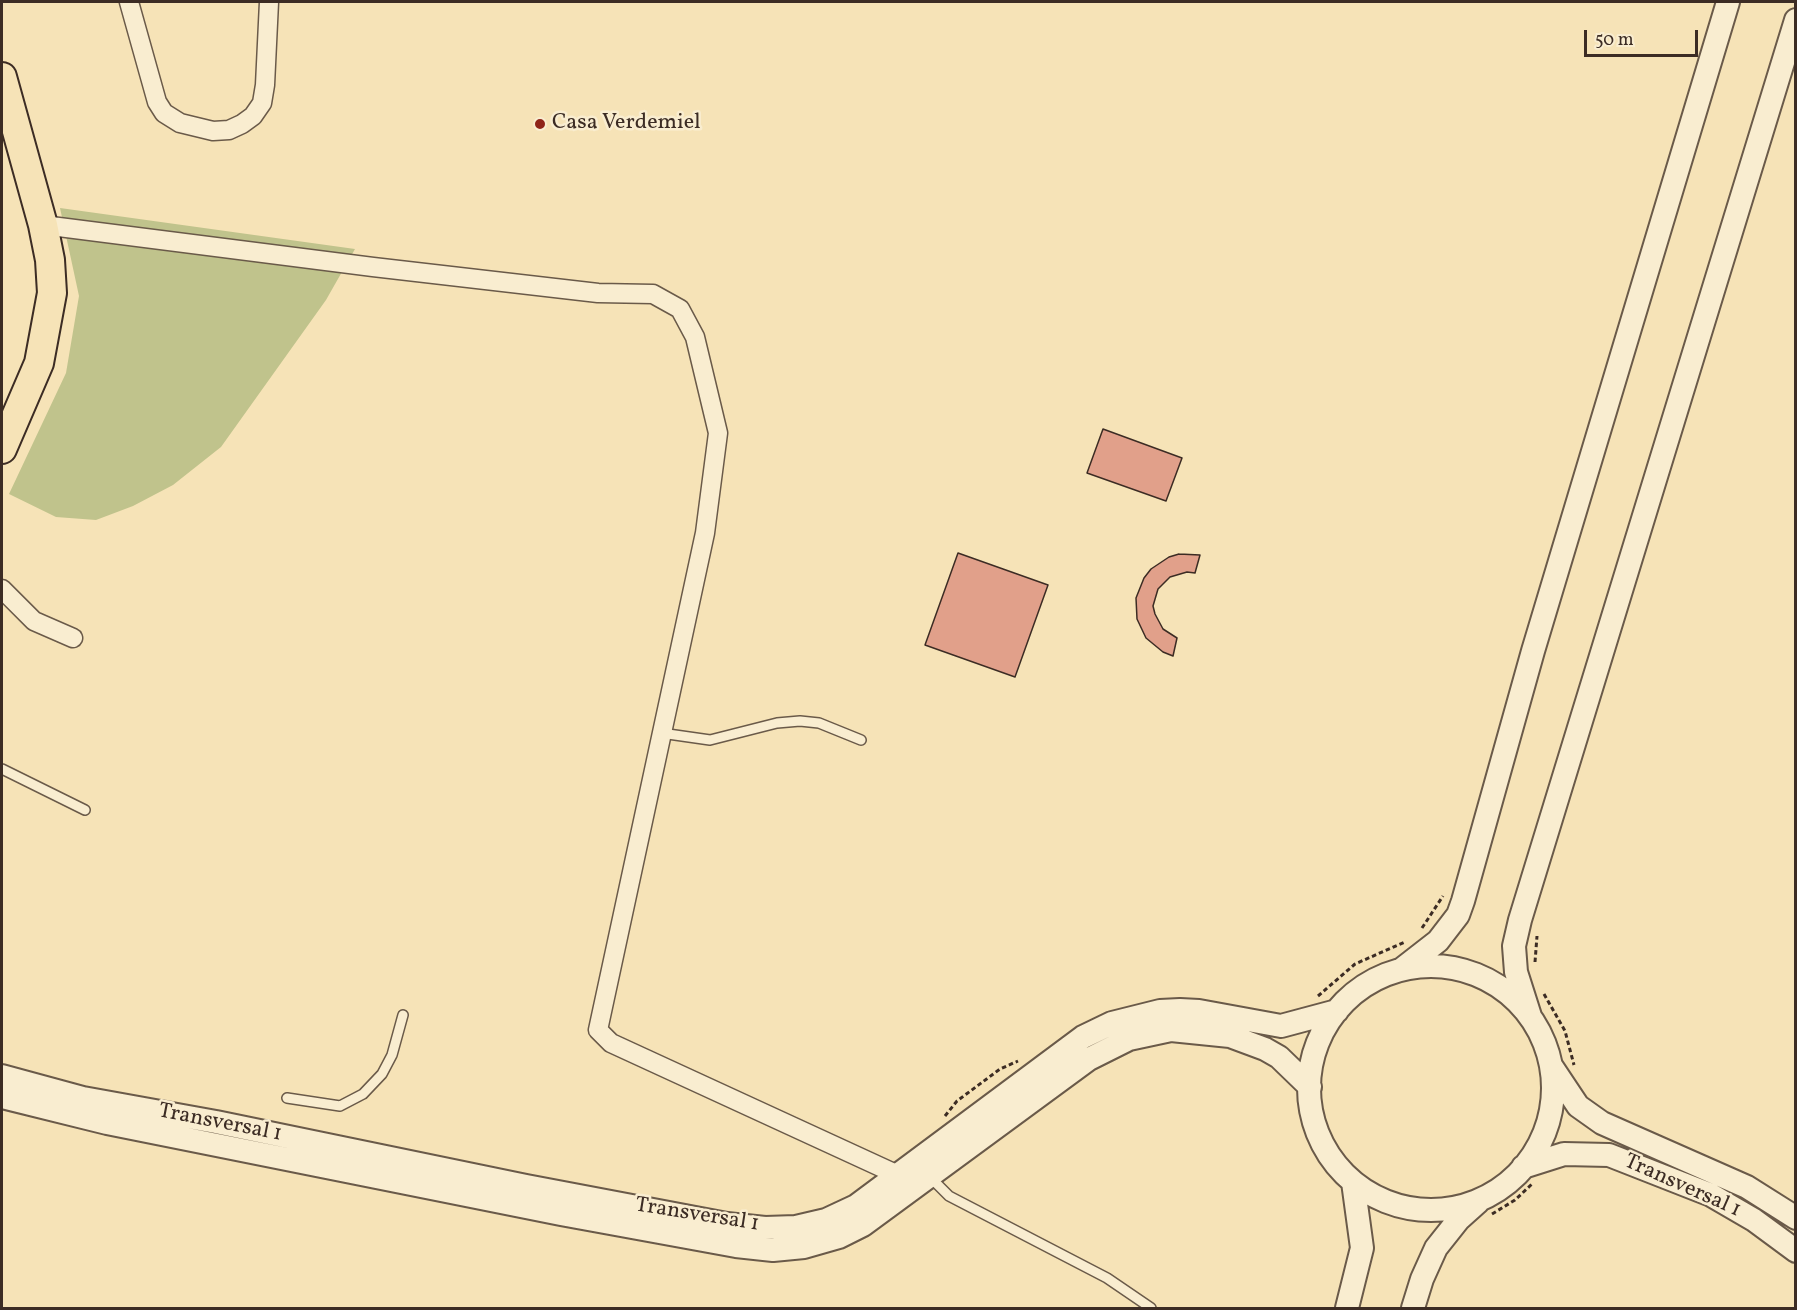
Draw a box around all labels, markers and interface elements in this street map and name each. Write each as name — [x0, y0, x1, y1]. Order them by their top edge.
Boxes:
scale bar — [1587, 18, 1701, 56]
text: 50 m — [1595, 28, 1634, 53]
place label: Casa Verdemiel — [552, 111, 701, 137]
marker: Casa Verdemiel — [533, 117, 547, 131]
street label: Transversal 1 — [156, 1099, 284, 1149]
street label: Transversal 1 — [1619, 1149, 1745, 1225]
street label: Transversal 1 — [633, 1193, 761, 1239]

